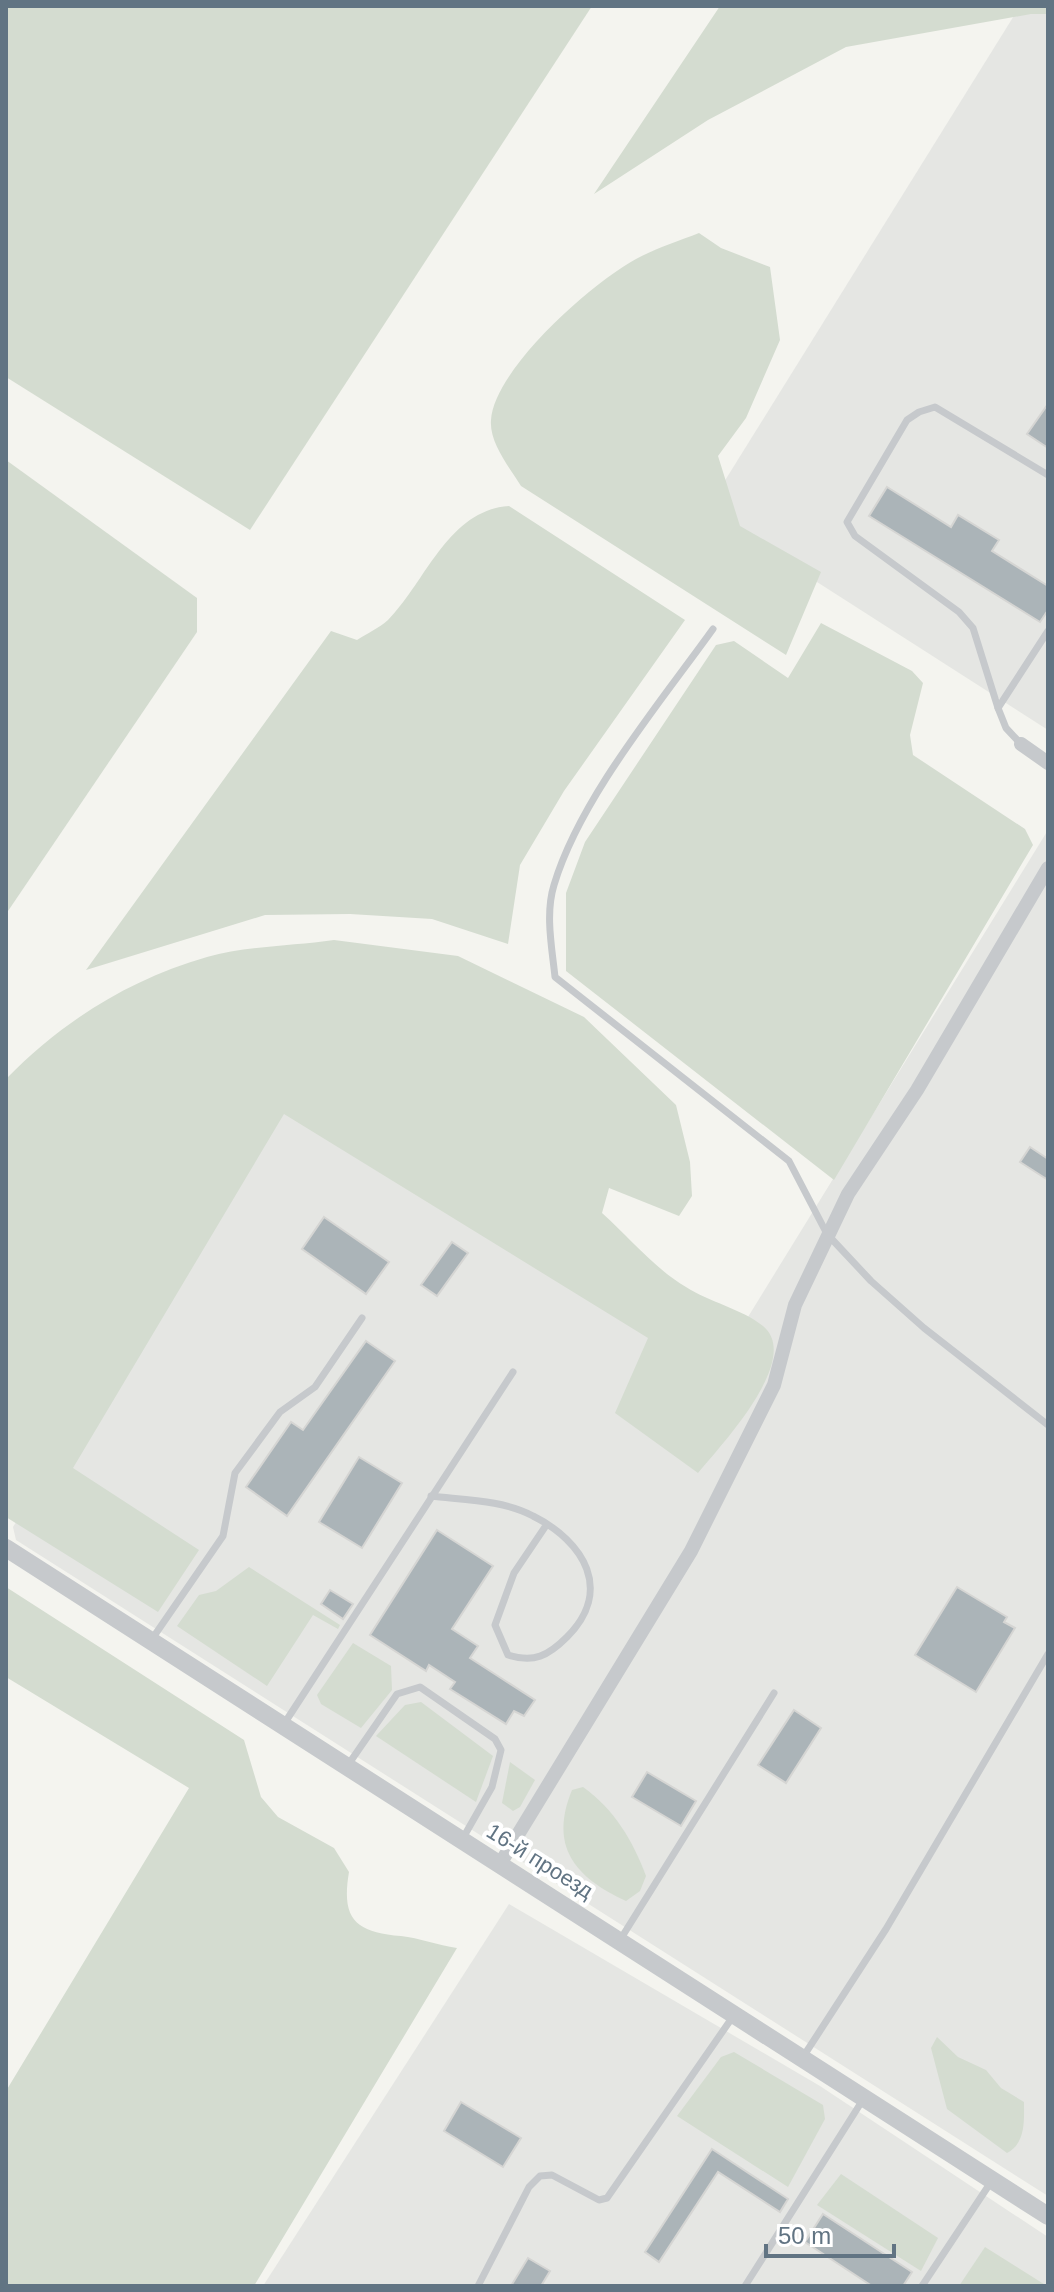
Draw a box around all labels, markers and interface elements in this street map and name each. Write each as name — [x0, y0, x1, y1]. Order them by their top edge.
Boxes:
street label: 16-й проезд — [482, 1818, 598, 1904]
scale bar — [766, 2208, 894, 2258]
text: 50 m — [778, 2222, 831, 2249]

